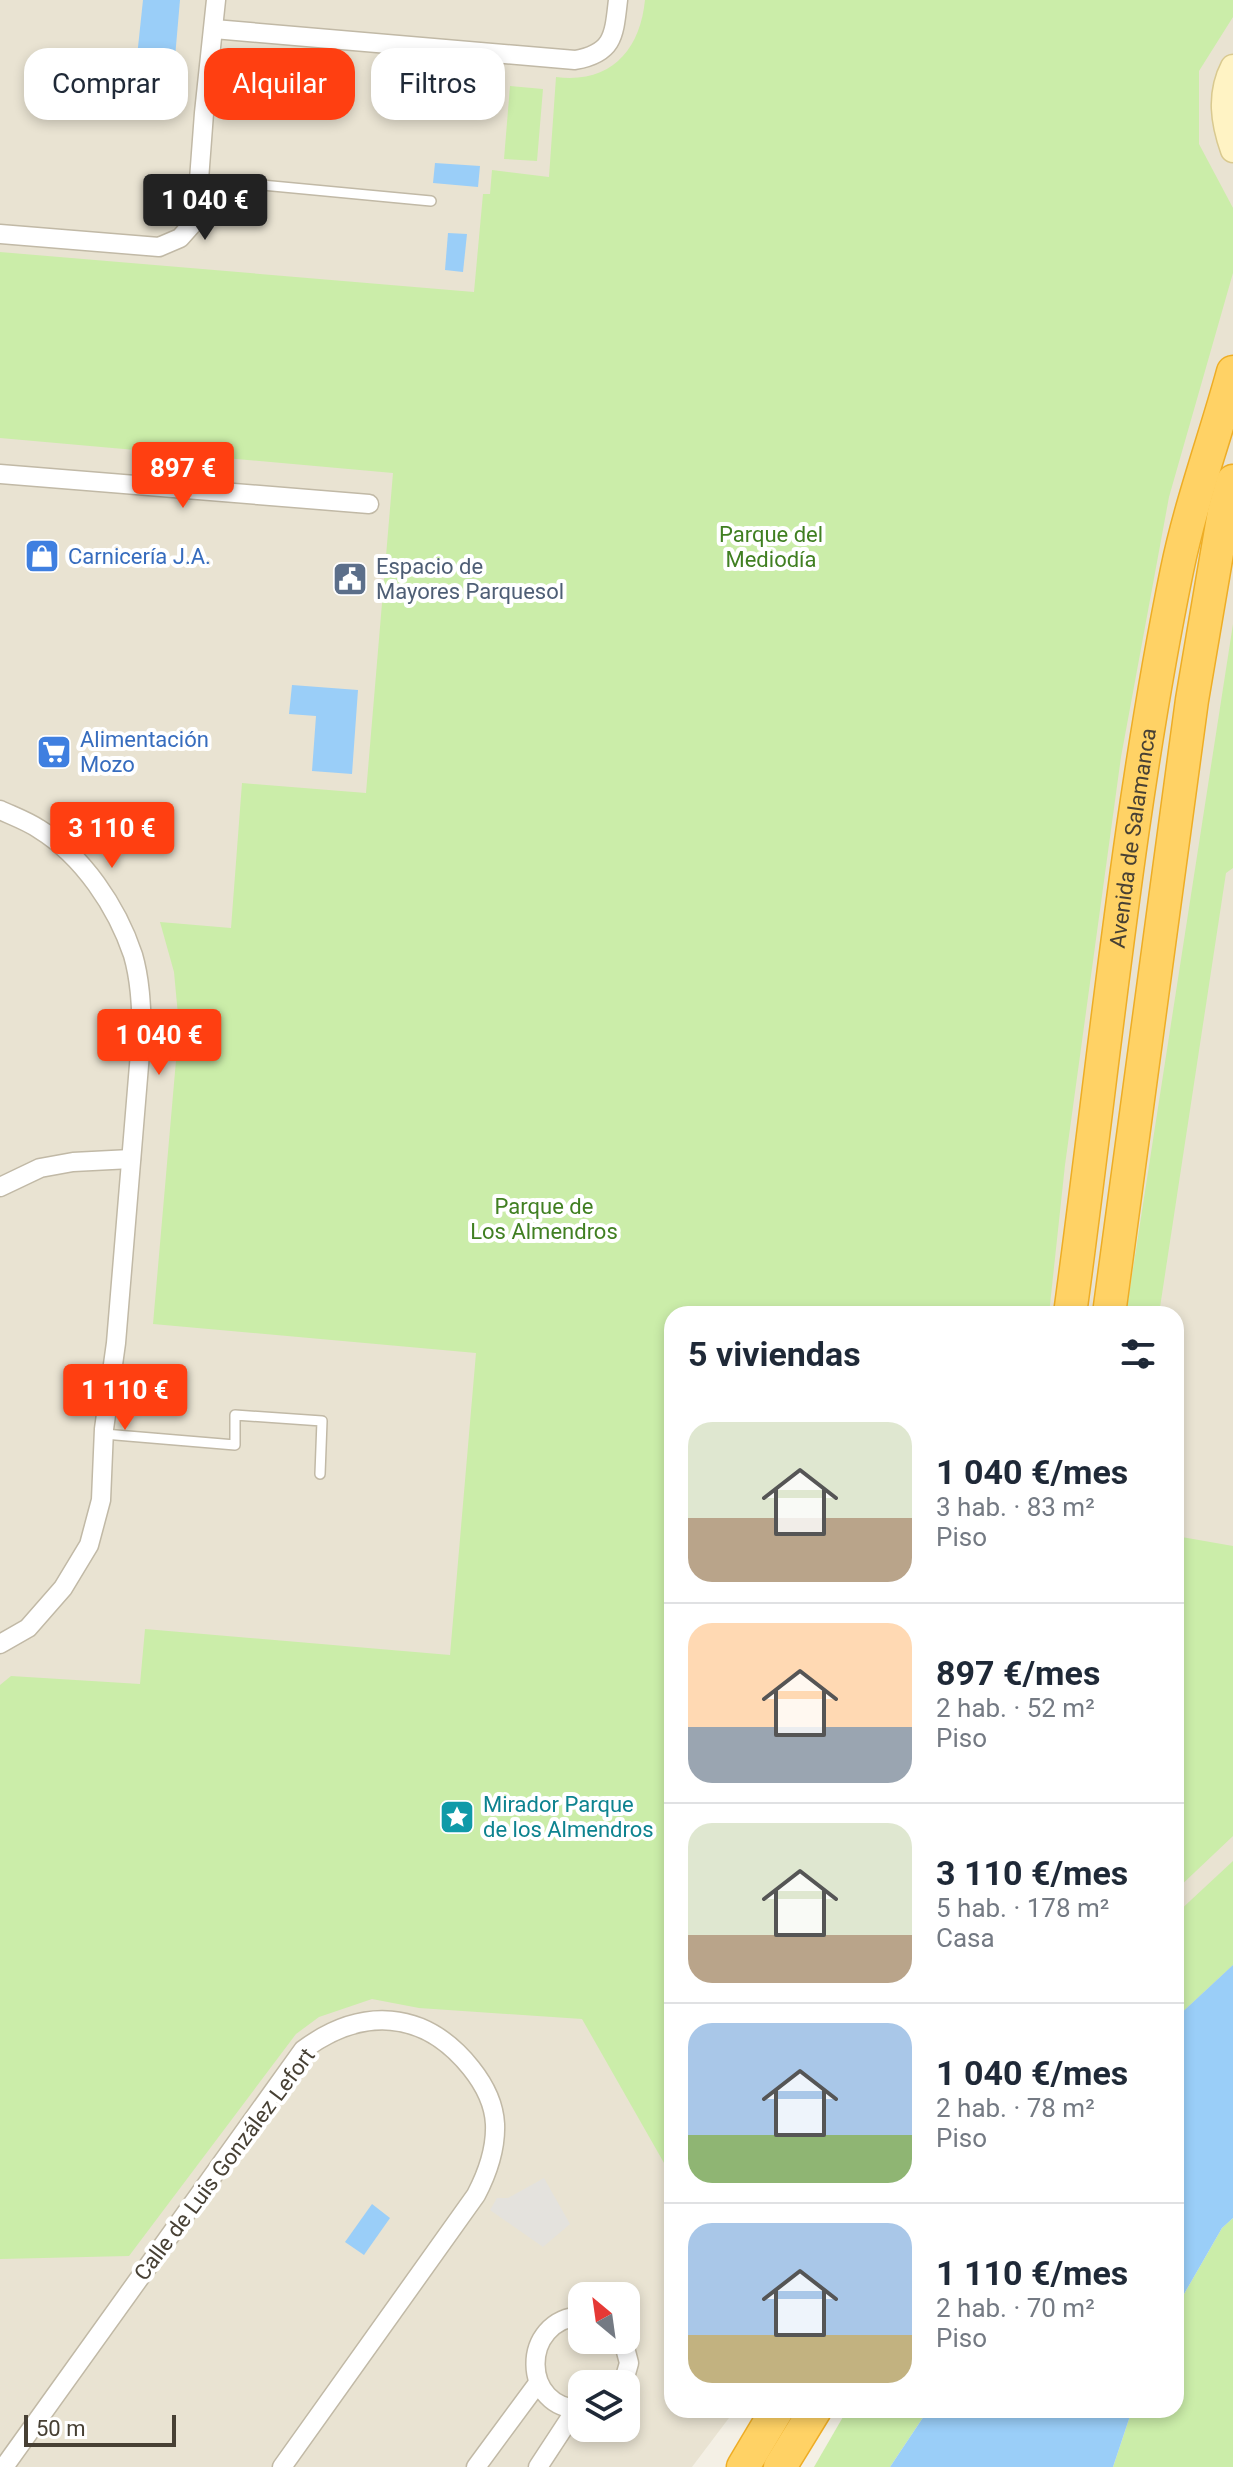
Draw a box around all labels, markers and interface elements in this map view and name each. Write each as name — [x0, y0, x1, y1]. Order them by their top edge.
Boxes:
chip: Comprar — [24, 48, 188, 120]
chip: Alquilar — [204, 48, 355, 120]
chip: Filtros — [371, 48, 505, 120]
pin: 1 040 € — [131, 174, 279, 242]
text: 1 040 € — [161, 185, 249, 215]
pin: 897 € — [127, 442, 239, 510]
text: 897 € — [150, 453, 216, 483]
park label: Parque del Mediodía — [719, 522, 823, 572]
shop icon: Carnicería J.A. — [23, 537, 61, 575]
place label: Carnicería J.A. — [68, 544, 211, 569]
place label: Espacio de Mayores Parquesol — [376, 554, 564, 604]
public building icon: Espacio de Mayores Parquesol — [331, 560, 369, 598]
street label: Avenida de Salamanca — [1105, 726, 1161, 950]
place label: Alimentación Mozo — [80, 727, 209, 777]
supermarket icon: Alimentación Mozo — [35, 733, 73, 771]
pin: 3 110 € — [38, 802, 186, 870]
text: 3 110 € — [68, 813, 156, 843]
pin: 1 040 € — [85, 1009, 233, 1077]
text: 1 040 € — [115, 1020, 203, 1050]
park label: Parque de Los Almendros — [470, 1194, 618, 1244]
icon: filters — [1116, 1332, 1160, 1376]
text: 5 viviendas — [688, 1334, 861, 1374]
pin: 1 110 € — [51, 1364, 199, 1432]
text: 1 110 € — [81, 1375, 169, 1405]
text: 1 040 €/mes — [936, 1452, 1128, 1492]
icon: home — [752, 1454, 848, 1550]
text: 3 hab. · 83 m² — [936, 1492, 1095, 1522]
text: Piso — [936, 1522, 987, 1552]
text: 897 €/mes — [936, 1653, 1100, 1693]
icon: home — [752, 1655, 848, 1751]
text: 2 hab. · 52 m² — [936, 1693, 1095, 1723]
text: Piso — [936, 1723, 987, 1753]
place label: Mirador Parque de los Almendros — [483, 1792, 654, 1842]
place icon: Mirador Parque de los Almendros — [438, 1798, 476, 1836]
text: 3 110 €/mes — [936, 1853, 1128, 1893]
icon: home — [752, 1855, 848, 1951]
text: 5 hab. · 178 m² — [936, 1893, 1109, 1923]
text: Casa — [936, 1923, 995, 1953]
street label: Calle de Luis González Lefort — [129, 2043, 320, 2285]
text: 1 040 €/mes — [936, 2053, 1128, 2093]
icon: home — [752, 2055, 848, 2151]
text: 2 hab. · 78 m² — [936, 2093, 1095, 2123]
text: Piso — [936, 2123, 987, 2153]
text: 1 110 €/mes — [936, 2253, 1128, 2293]
icon: home — [752, 2255, 848, 2351]
north arrow — [568, 2282, 640, 2354]
map controls — [568, 2282, 640, 2442]
text: 2 hab. · 70 m² — [936, 2293, 1095, 2323]
text: Piso — [936, 2323, 987, 2353]
button: layers — [568, 2370, 640, 2442]
scale bar — [24, 2411, 176, 2447]
text: 50 m — [36, 2416, 85, 2441]

